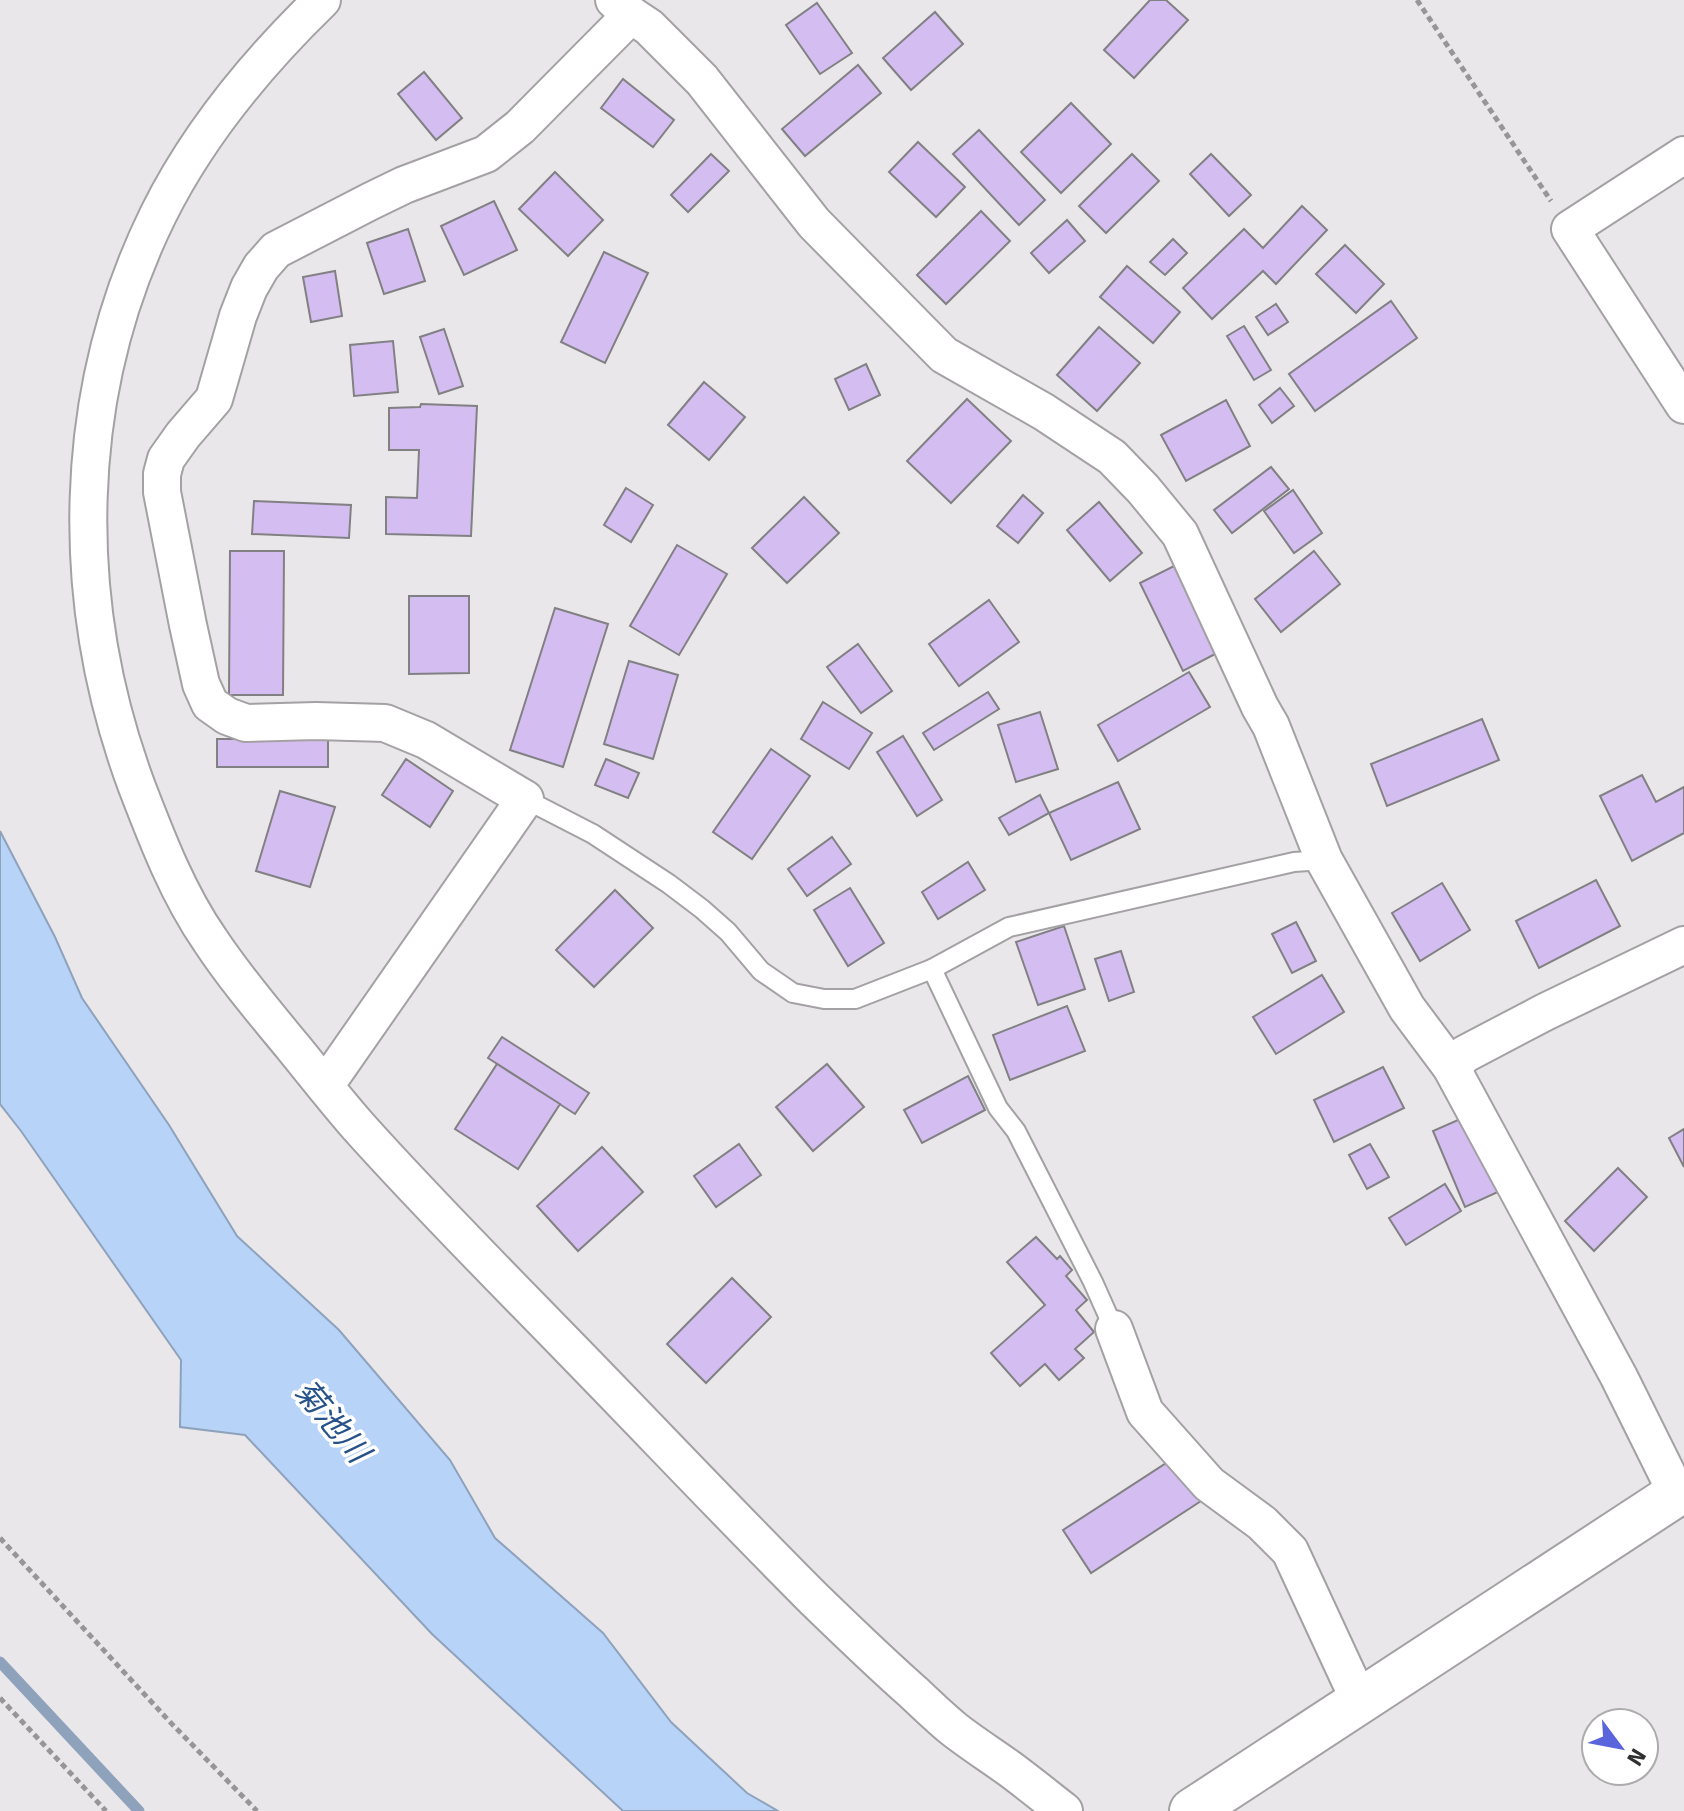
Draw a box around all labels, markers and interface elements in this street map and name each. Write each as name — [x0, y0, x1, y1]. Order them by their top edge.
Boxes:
water label: 菊池川 — [286, 1372, 379, 1473]
north arrow — [1580, 1707, 1660, 1787]
text: N — [1621, 1744, 1652, 1771]

